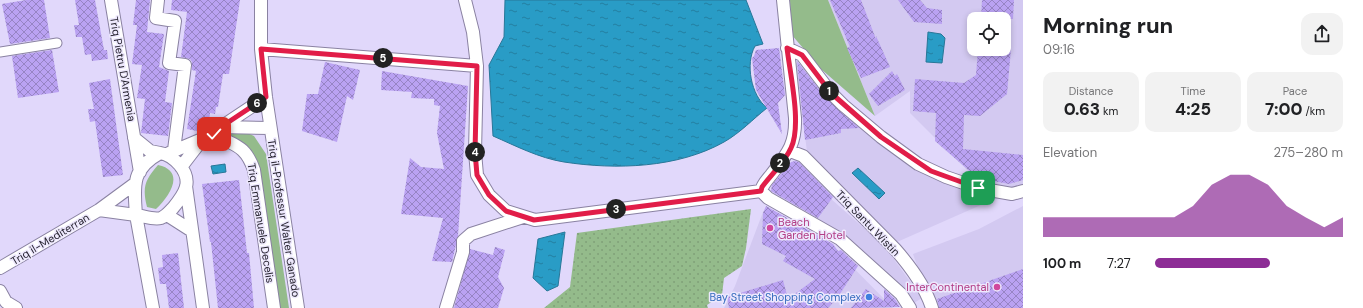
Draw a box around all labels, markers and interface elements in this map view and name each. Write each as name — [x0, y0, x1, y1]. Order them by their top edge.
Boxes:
text: Morning run — [1043, 11, 1173, 40]
map controls — [967, 12, 1011, 56]
button: locate — [967, 12, 1011, 56]
button: share — [1301, 13, 1343, 55]
street label: Triq Pietru D'Armenia — [107, 16, 139, 122]
text: 09:16 — [1043, 41, 1075, 58]
pin: 5 — [373, 48, 393, 68]
text: 5 — [380, 51, 386, 65]
pin: 1 — [819, 81, 839, 101]
text: 1 — [827, 84, 831, 98]
text: Distance — [1069, 84, 1113, 98]
text: Time — [1181, 84, 1205, 98]
text: Pace — [1283, 84, 1307, 98]
pin: 6 — [247, 93, 267, 113]
text: 6 — [254, 96, 260, 110]
text: 0.63 — [1064, 98, 1100, 120]
text: 4:25 — [1175, 98, 1211, 120]
text: 7:00 — [1265, 98, 1302, 120]
text: km — [1100, 104, 1118, 118]
text: /km — [1302, 104, 1325, 118]
pin — [197, 117, 231, 151]
icon: check — [203, 123, 225, 145]
street label: Triq il-Professur Walter Ganado — [265, 138, 303, 298]
pin: 4 — [465, 142, 485, 162]
text: Elevation — [1043, 144, 1097, 161]
text: 275–280 m — [1273, 144, 1343, 161]
text: 4 — [471, 145, 479, 159]
pin: 2 — [770, 153, 790, 173]
text: 2 — [777, 156, 783, 170]
street label: Triq Emmanuele Decelis — [245, 162, 277, 284]
pin — [961, 171, 995, 205]
icon: arrive — [967, 177, 989, 199]
street label: Triq Santu Wistin — [833, 187, 903, 259]
pin: 3 — [606, 199, 626, 219]
text: 3 — [613, 202, 619, 216]
street label: Triq il-Mediterran — [8, 210, 92, 268]
place label: Beach Garden Hotel — [778, 215, 845, 242]
marker: Beach Garden Hotel — [765, 223, 775, 233]
text: 100 m — [1043, 255, 1081, 272]
text: 7:27 — [1107, 255, 1131, 272]
place label: InterContinental — [906, 280, 989, 294]
marker: InterContinental — [992, 282, 1002, 292]
place label: Bay Street Shopping Complex — [709, 290, 862, 304]
marker: Bay Street Shopping Complex — [864, 292, 874, 302]

